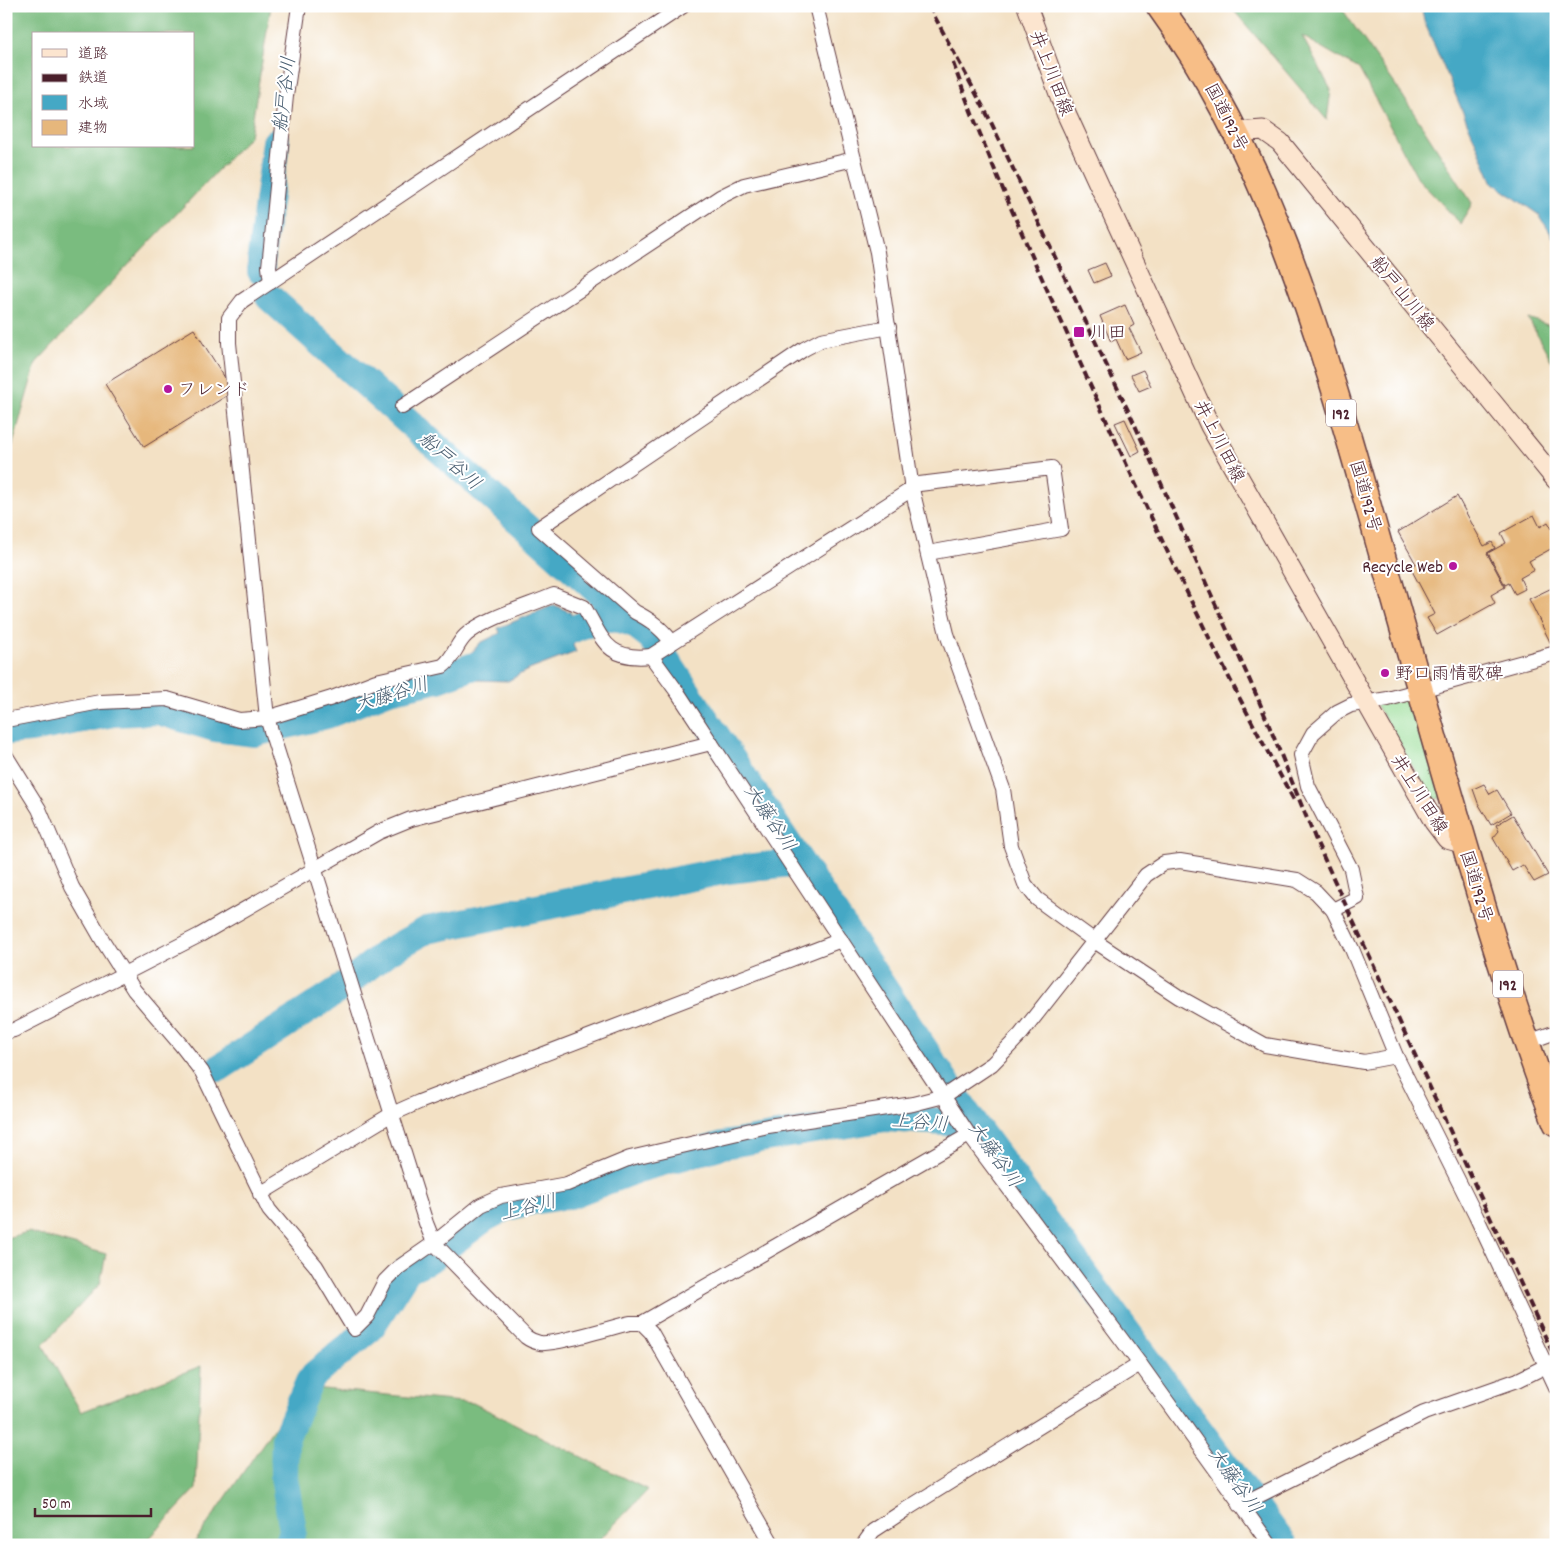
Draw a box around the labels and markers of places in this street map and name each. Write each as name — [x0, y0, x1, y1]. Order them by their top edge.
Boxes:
place label: 川田 — [1090, 322, 1126, 347]
marker: 川田 — [1072, 325, 1086, 339]
place label: フレンド — [178, 379, 250, 404]
marker: フレンド — [162, 383, 174, 395]
place label: Recycle Web — [1362, 556, 1443, 581]
marker: Recycle Web — [1447, 560, 1459, 572]
place label: 野口雨情歌碑 — [1395, 663, 1503, 688]
marker: 野口雨情歌碑 — [1379, 667, 1391, 679]

